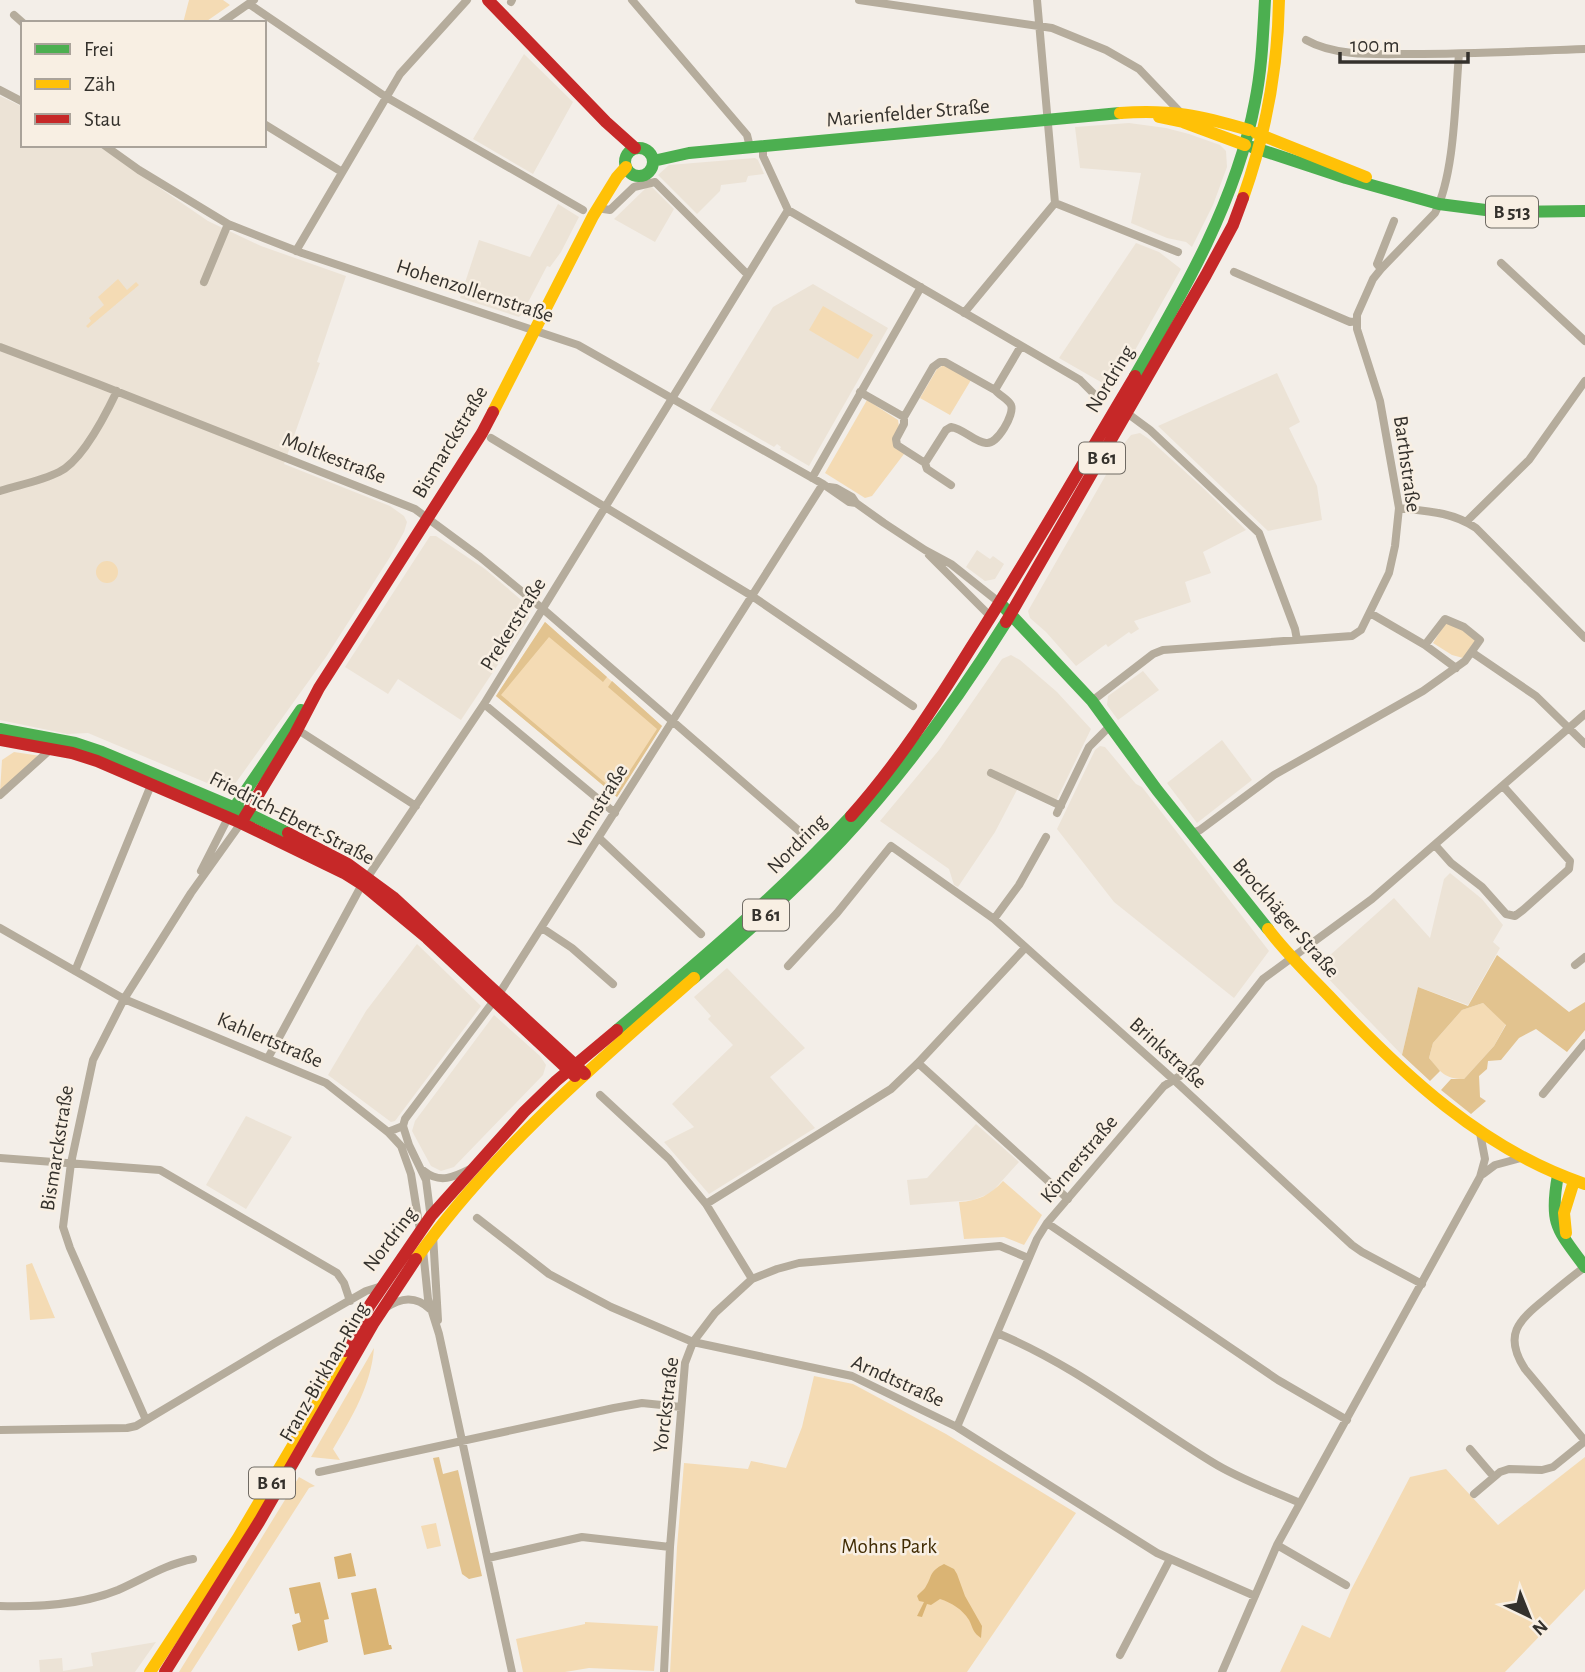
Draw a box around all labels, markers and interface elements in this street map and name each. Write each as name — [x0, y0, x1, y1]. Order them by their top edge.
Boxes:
legend — [21, 21, 266, 147]
scale bar — [1340, 21, 1468, 65]
text: 100 m — [1350, 35, 1400, 56]
text: Frei — [84, 39, 114, 60]
text: Zäh — [84, 74, 116, 95]
street label: Marienfelder Straße — [825, 95, 991, 131]
text: Stau — [84, 109, 121, 130]
road number: B 513 — [1486, 196, 1538, 228]
street label: Hohenzollernstraße — [394, 256, 556, 326]
street label: Nordring — [1082, 341, 1139, 416]
street label: Bismarckstraße — [408, 382, 492, 502]
street label: Barthstraße — [1390, 414, 1424, 514]
street label: Moltkestraße — [279, 429, 389, 487]
road number: B 61 — [1079, 442, 1125, 474]
street label: Prekerstraße — [476, 574, 550, 674]
street label: Vennstraße — [564, 761, 632, 851]
street label: Friedrich-Ebert-Straße — [206, 767, 378, 869]
street label: Nordring — [763, 810, 831, 878]
street label: Brockhäger Straße — [1229, 854, 1343, 982]
road number: B 61 — [743, 900, 789, 931]
street label: Kahlertstraße — [214, 1008, 326, 1072]
street label: Brinkstraße — [1126, 1013, 1210, 1093]
street label: Bismarckstraße — [37, 1084, 77, 1212]
street label: Körnerstraße — [1036, 1111, 1122, 1207]
street label: Nordring — [359, 1202, 421, 1275]
street label: Franz-Birkhan-Ring — [276, 1298, 373, 1445]
street label: Arndtstraße — [848, 1351, 948, 1411]
street label: Yorckstraße — [650, 1356, 682, 1454]
road number: B 61 — [249, 1468, 295, 1498]
park label: Mohns Park — [841, 1536, 937, 1557]
north arrow — [1494, 1581, 1564, 1651]
text: N — [1528, 1616, 1551, 1639]

